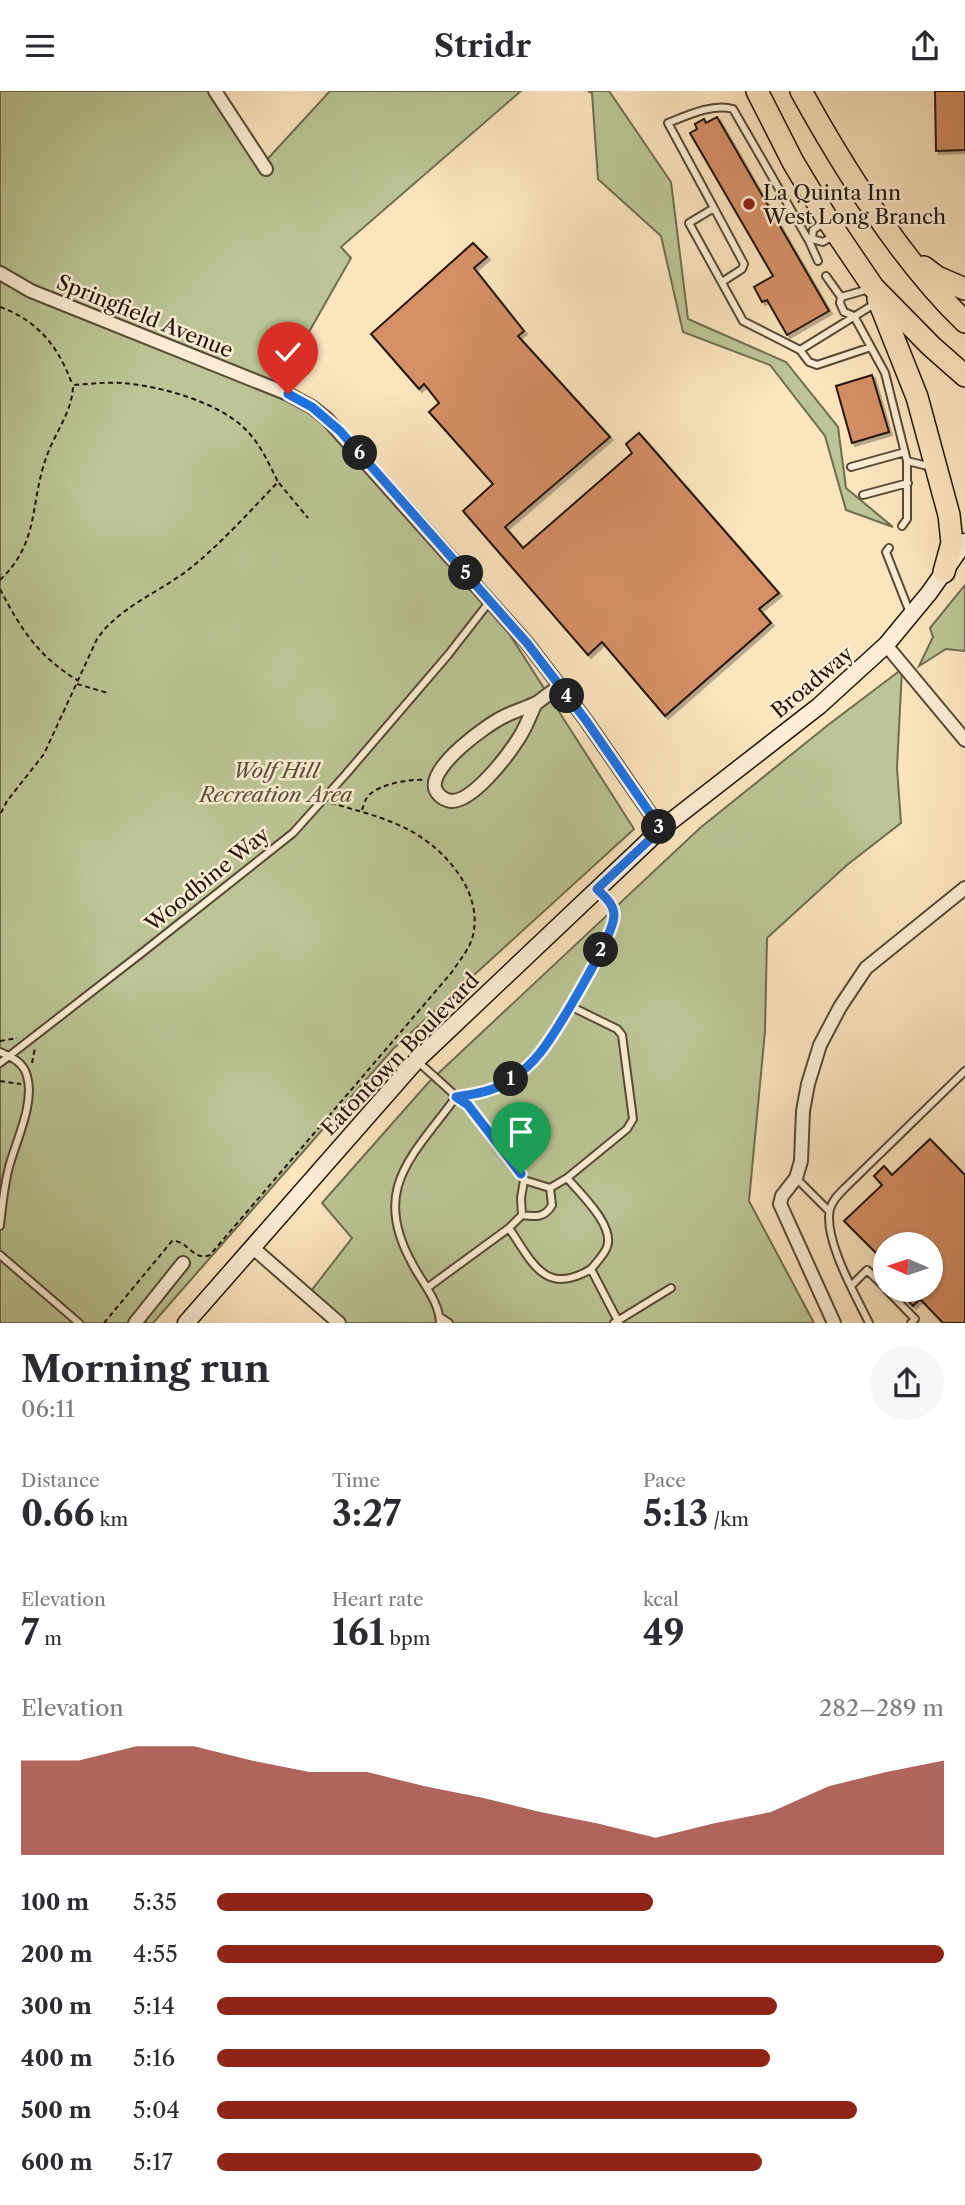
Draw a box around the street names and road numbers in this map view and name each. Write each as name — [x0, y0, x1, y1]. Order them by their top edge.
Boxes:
street label: Springfield Avenue — [53, 269, 237, 363]
street label: Broadway — [766, 641, 858, 723]
street label: Woodbine Way — [139, 821, 274, 937]
street label: Eatontown Boulevard — [316, 967, 484, 1140]

